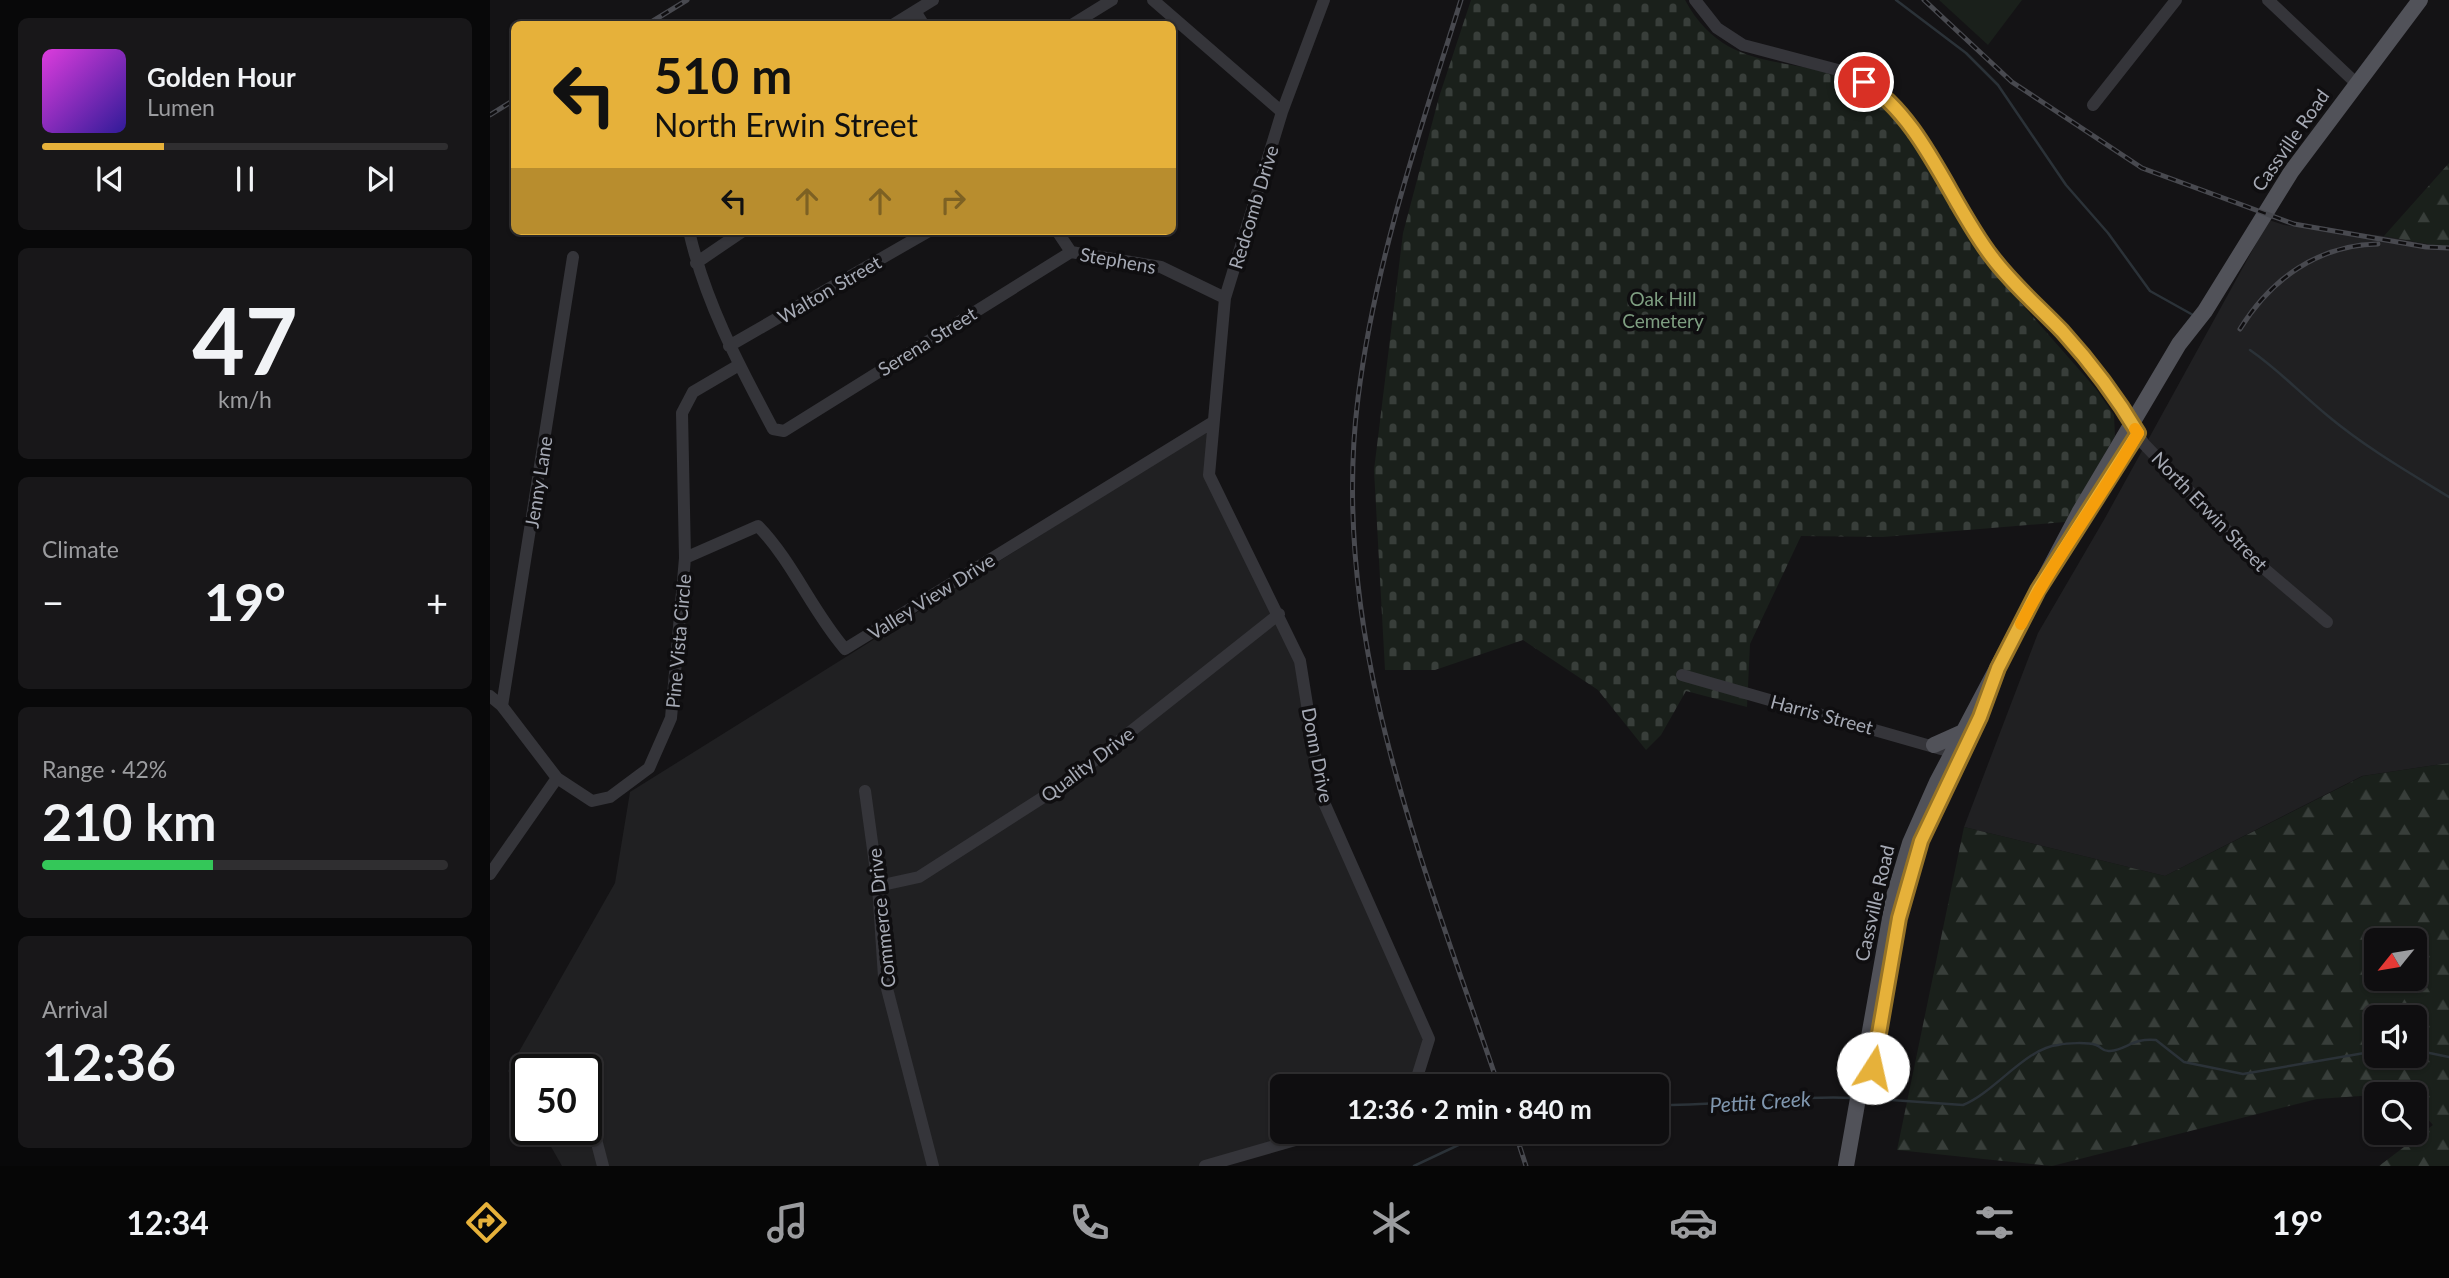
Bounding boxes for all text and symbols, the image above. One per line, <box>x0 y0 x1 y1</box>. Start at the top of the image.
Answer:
text: 510 m <box>654 46 792 104</box>
icon: left <box>539 49 630 140</box>
pin <box>1834 52 1894 112</box>
text: Golden Hour <box>147 61 296 93</box>
icon: arrive <box>1845 63 1883 101</box>
street label: Cassville Road <box>2247 85 2333 195</box>
text: Lumen <box>147 93 215 121</box>
text: North Erwin Street <box>654 105 918 144</box>
street label: Redcomb Drive <box>1223 142 1283 272</box>
icon: previous <box>91 160 129 198</box>
icon: pause <box>226 160 264 198</box>
icon: next <box>361 160 399 198</box>
icon: left <box>715 182 753 220</box>
icon: ahead <box>788 182 826 220</box>
icon: ahead <box>861 182 899 220</box>
icon: right <box>934 182 972 220</box>
street label: Stephens <box>1078 242 1158 278</box>
street label: Walton Street <box>773 250 885 328</box>
text: 47 <box>192 285 298 394</box>
park label: Oak Hill Cemetery <box>1622 287 1704 332</box>
street label: Serena Street <box>874 302 981 380</box>
text: km/h <box>218 385 272 413</box>
street label: Jenny Lane <box>519 434 557 530</box>
street label: North Erwin Street <box>2147 447 2273 576</box>
text: Climate <box>42 535 119 563</box>
street label: Valley View Drive <box>863 548 999 644</box>
text: 19° <box>204 570 286 632</box>
street label: Pine Vista Circle <box>661 573 695 709</box>
text: − <box>42 579 64 625</box>
text: + <box>426 579 448 625</box>
street label: Harris Street <box>1768 689 1876 739</box>
street label: Donn Drive <box>1298 705 1338 805</box>
street label: Quality Drive <box>1036 722 1138 806</box>
text: Range · 42% <box>42 755 167 783</box>
text: 210 km <box>42 790 216 852</box>
street label: Cassville Road <box>1849 843 1899 963</box>
street label: Commerce Drive <box>862 847 900 989</box>
north arrow <box>2364 928 2427 990</box>
map controls <box>2364 928 2427 1145</box>
text: Arrival <box>42 995 108 1023</box>
button: sound <box>2364 1005 2427 1068</box>
text: 12:36 <box>42 1030 176 1092</box>
position arrow <box>1836 1031 1910 1105</box>
speed limit sign: 50 <box>511 1054 602 1145</box>
button: search <box>2364 1082 2427 1145</box>
water label: Pettit Creek <box>1708 1085 1813 1117</box>
text: 12:36 · 2 min · 840 m <box>1347 1093 1592 1125</box>
icon: directions <box>462 1198 511 1247</box>
icon: music <box>763 1198 812 1247</box>
icon: phone <box>1065 1198 1114 1247</box>
icon: climate <box>1367 1198 1416 1247</box>
icon: car <box>1669 1198 1718 1247</box>
icon: filters <box>1970 1198 2019 1247</box>
text: 12:34 <box>126 1203 209 1242</box>
text: 19° <box>2272 1203 2323 1242</box>

